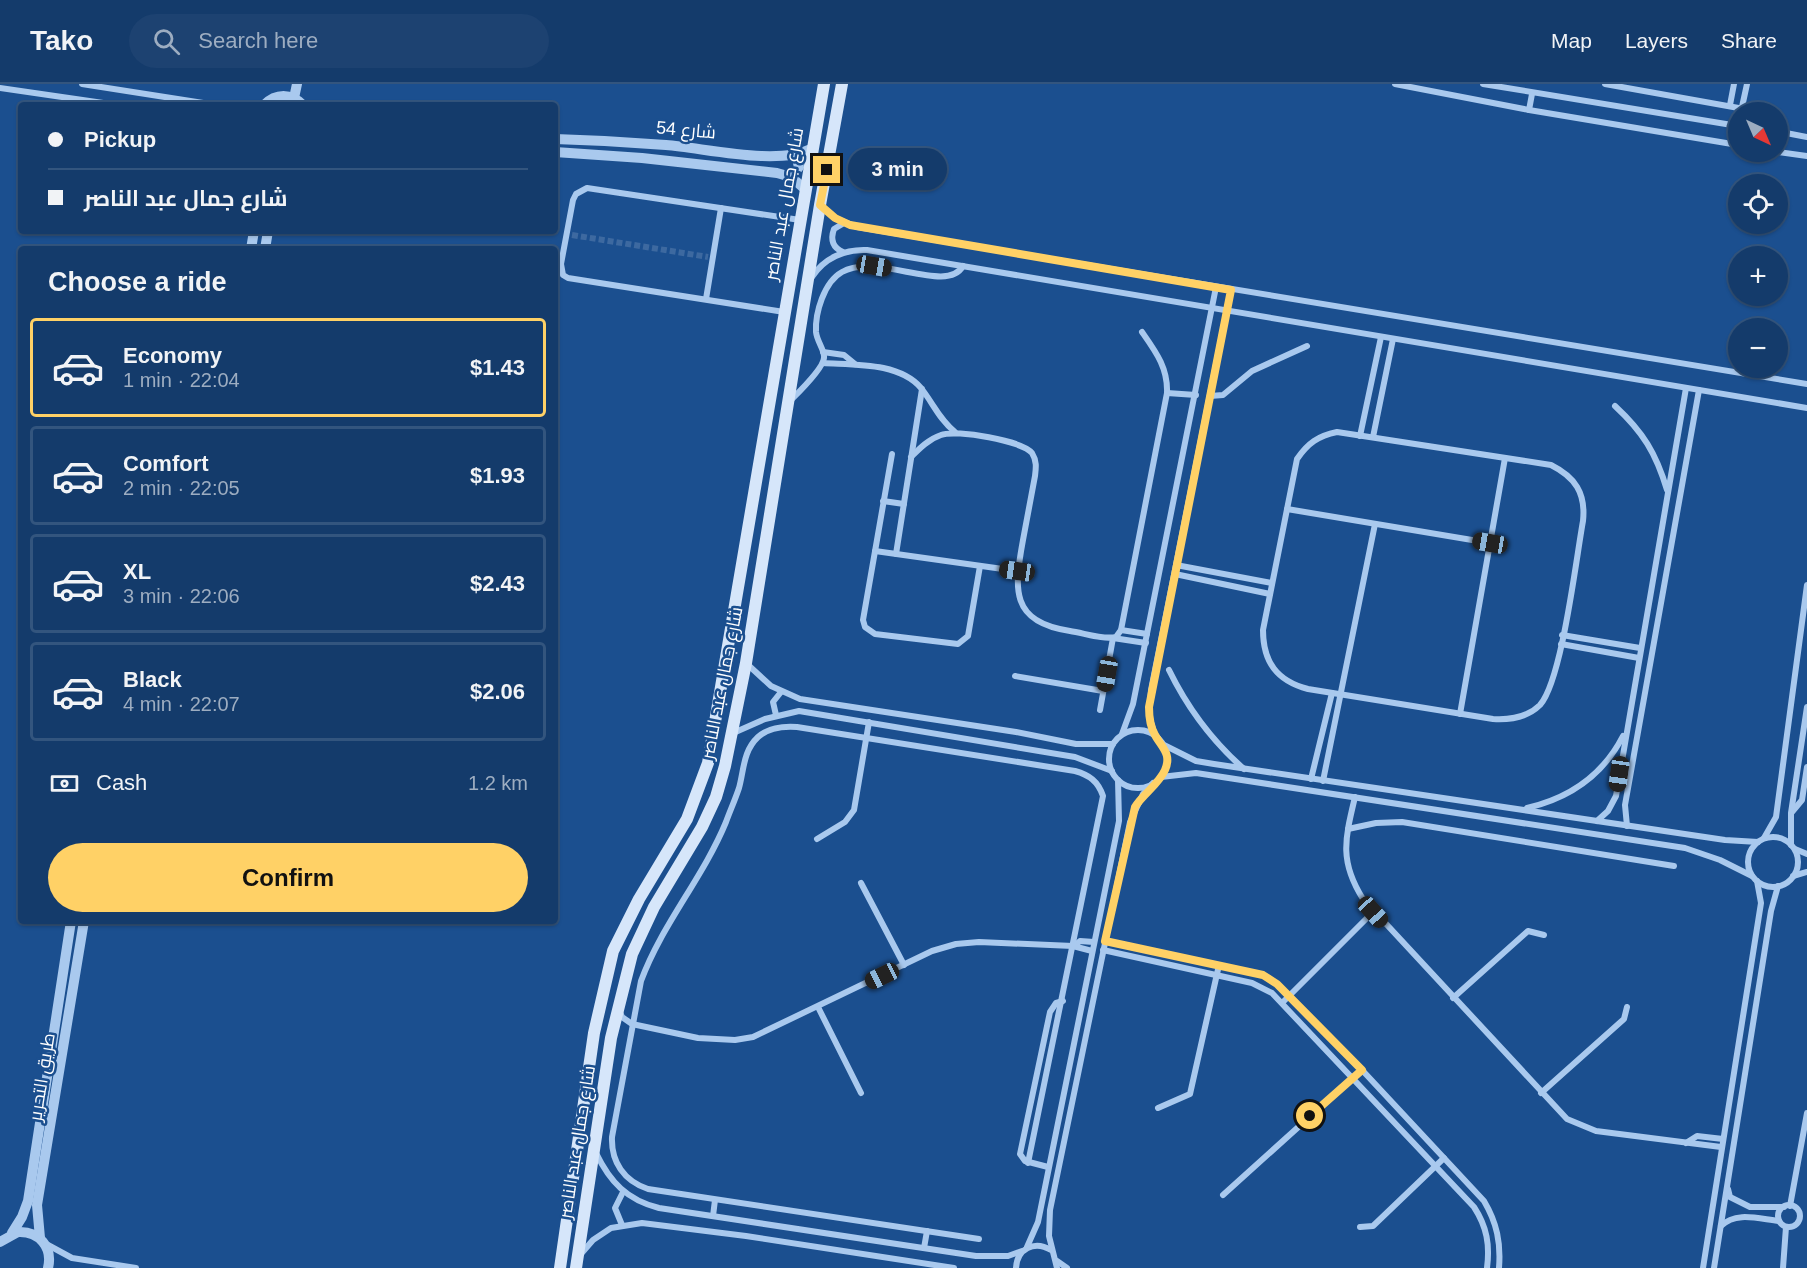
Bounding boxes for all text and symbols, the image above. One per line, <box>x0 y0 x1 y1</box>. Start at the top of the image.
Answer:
search box <box>129 14 549 68</box>
text: Tako <box>30 25 93 56</box>
icon: search <box>150 25 183 58</box>
text: Search here <box>198 28 318 53</box>
text: Map <box>1551 29 1592 52</box>
text: Layers <box>1625 29 1688 52</box>
text: Share <box>1721 29 1777 52</box>
north arrow <box>1728 102 1788 162</box>
map controls <box>1728 102 1788 378</box>
street label: شارع 54 <box>655 117 717 145</box>
street label: شارع جمال عبد الناصر <box>761 126 809 283</box>
text: Pickup <box>84 127 156 152</box>
callout: 3 min <box>848 149 947 191</box>
route end <box>813 156 840 183</box>
text: 3 min <box>871 158 924 180</box>
button: locate <box>1728 174 1788 234</box>
text: شارع جمال عبد الناصر <box>84 186 288 211</box>
button: + <box>1728 246 1788 306</box>
car <box>855 254 893 278</box>
text: Choose a ride <box>48 267 227 297</box>
button: − <box>1728 318 1788 378</box>
icon: car <box>51 341 105 395</box>
text: Economy <box>123 343 222 368</box>
text: $1.43 <box>470 355 525 380</box>
text: 1 min · 22:04 <box>123 369 240 391</box>
icon: car <box>51 449 105 503</box>
text: Comfort <box>123 451 209 476</box>
text: $1.93 <box>470 463 525 488</box>
text: 2 min · 22:05 <box>123 477 240 499</box>
car <box>1471 531 1509 555</box>
icon: car <box>51 557 105 611</box>
text: XL <box>123 559 151 584</box>
car <box>998 560 1036 582</box>
text: $2.43 <box>470 571 525 596</box>
text: 3 min · 22:06 <box>123 585 240 607</box>
street label: شارع جمال عبد الناصر <box>697 605 749 762</box>
car <box>1095 655 1119 693</box>
icon: car <box>51 665 105 719</box>
text: Black <box>123 667 182 692</box>
text: $2.06 <box>470 679 525 704</box>
text: 4 min · 22:07 <box>123 693 240 715</box>
car <box>1608 755 1630 793</box>
icon: cash <box>48 767 81 800</box>
text: Cash <box>96 770 147 795</box>
text: 1.2 km <box>468 772 528 794</box>
button: Confirm <box>48 843 528 912</box>
car <box>1354 893 1392 931</box>
car <box>862 960 902 992</box>
street label: طريق التحرير <box>25 1031 61 1124</box>
street label: شارع جمال عبد الناصر <box>555 1064 601 1221</box>
route start <box>1296 1102 1323 1129</box>

